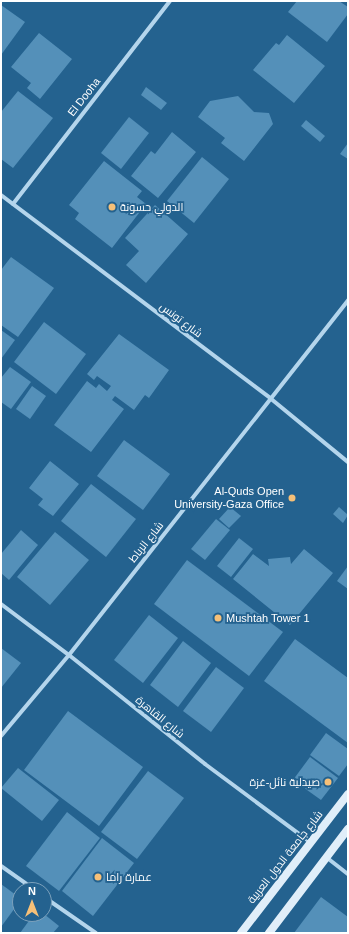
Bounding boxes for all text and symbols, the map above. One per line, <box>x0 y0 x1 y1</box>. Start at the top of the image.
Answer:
street label: El Dooha <box>65 75 103 119</box>
place label: الدولي حسونة <box>120 200 183 214</box>
marker: الدولي حسونة <box>107 202 117 212</box>
street label: شارع تونس <box>157 300 205 340</box>
place label: Al-Quds Open University-Gaza Office <box>174 485 284 511</box>
marker: Al-Quds Open University-Gaza Office <box>287 493 297 503</box>
street label: شارع الرباط <box>126 519 166 565</box>
place label: Mushtah Tower 1 <box>226 611 310 625</box>
marker: Mushtah Tower 1 <box>213 613 223 623</box>
street label: شارع القاهرة <box>133 693 187 741</box>
place label: صيدلية نائل-غزة <box>249 775 320 789</box>
marker: صيدلية نائل-غزة <box>323 777 333 787</box>
street label: شارع جامعة الدول العربية <box>245 808 325 906</box>
place label: عمارة راما <box>106 870 152 884</box>
marker: عمارة راما <box>93 872 103 882</box>
north arrow <box>12 882 52 922</box>
text: N <box>28 885 36 897</box>

